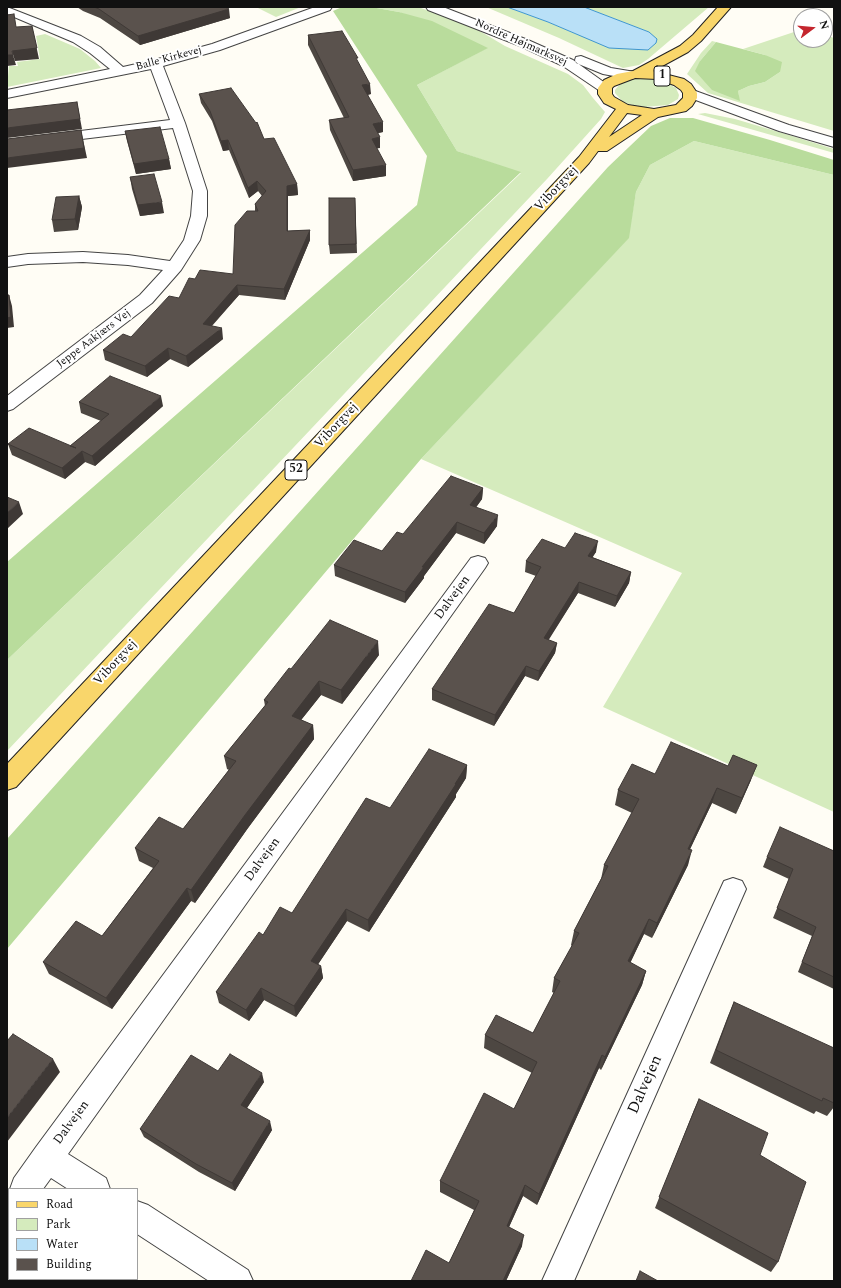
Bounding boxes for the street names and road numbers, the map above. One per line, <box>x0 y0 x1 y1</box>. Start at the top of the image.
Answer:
street label: Nordre Højmarksvej <box>473 17 569 69</box>
street label: Balle Kirkevej <box>134 44 204 74</box>
road number: 1 <box>654 66 670 86</box>
street label: Viborgvej <box>532 163 582 215</box>
street label: Jeppe Aakjærs Vej <box>54 307 134 371</box>
street label: Viborgvej <box>312 400 362 452</box>
road number: 52 <box>285 460 307 480</box>
street label: Dalvejen <box>432 573 474 623</box>
street label: Viborgvej <box>91 637 141 689</box>
street label: Dalvejen <box>242 835 284 885</box>
street label: Dalvejen <box>625 1053 667 1117</box>
street label: Dalvejen <box>51 1098 93 1148</box>

